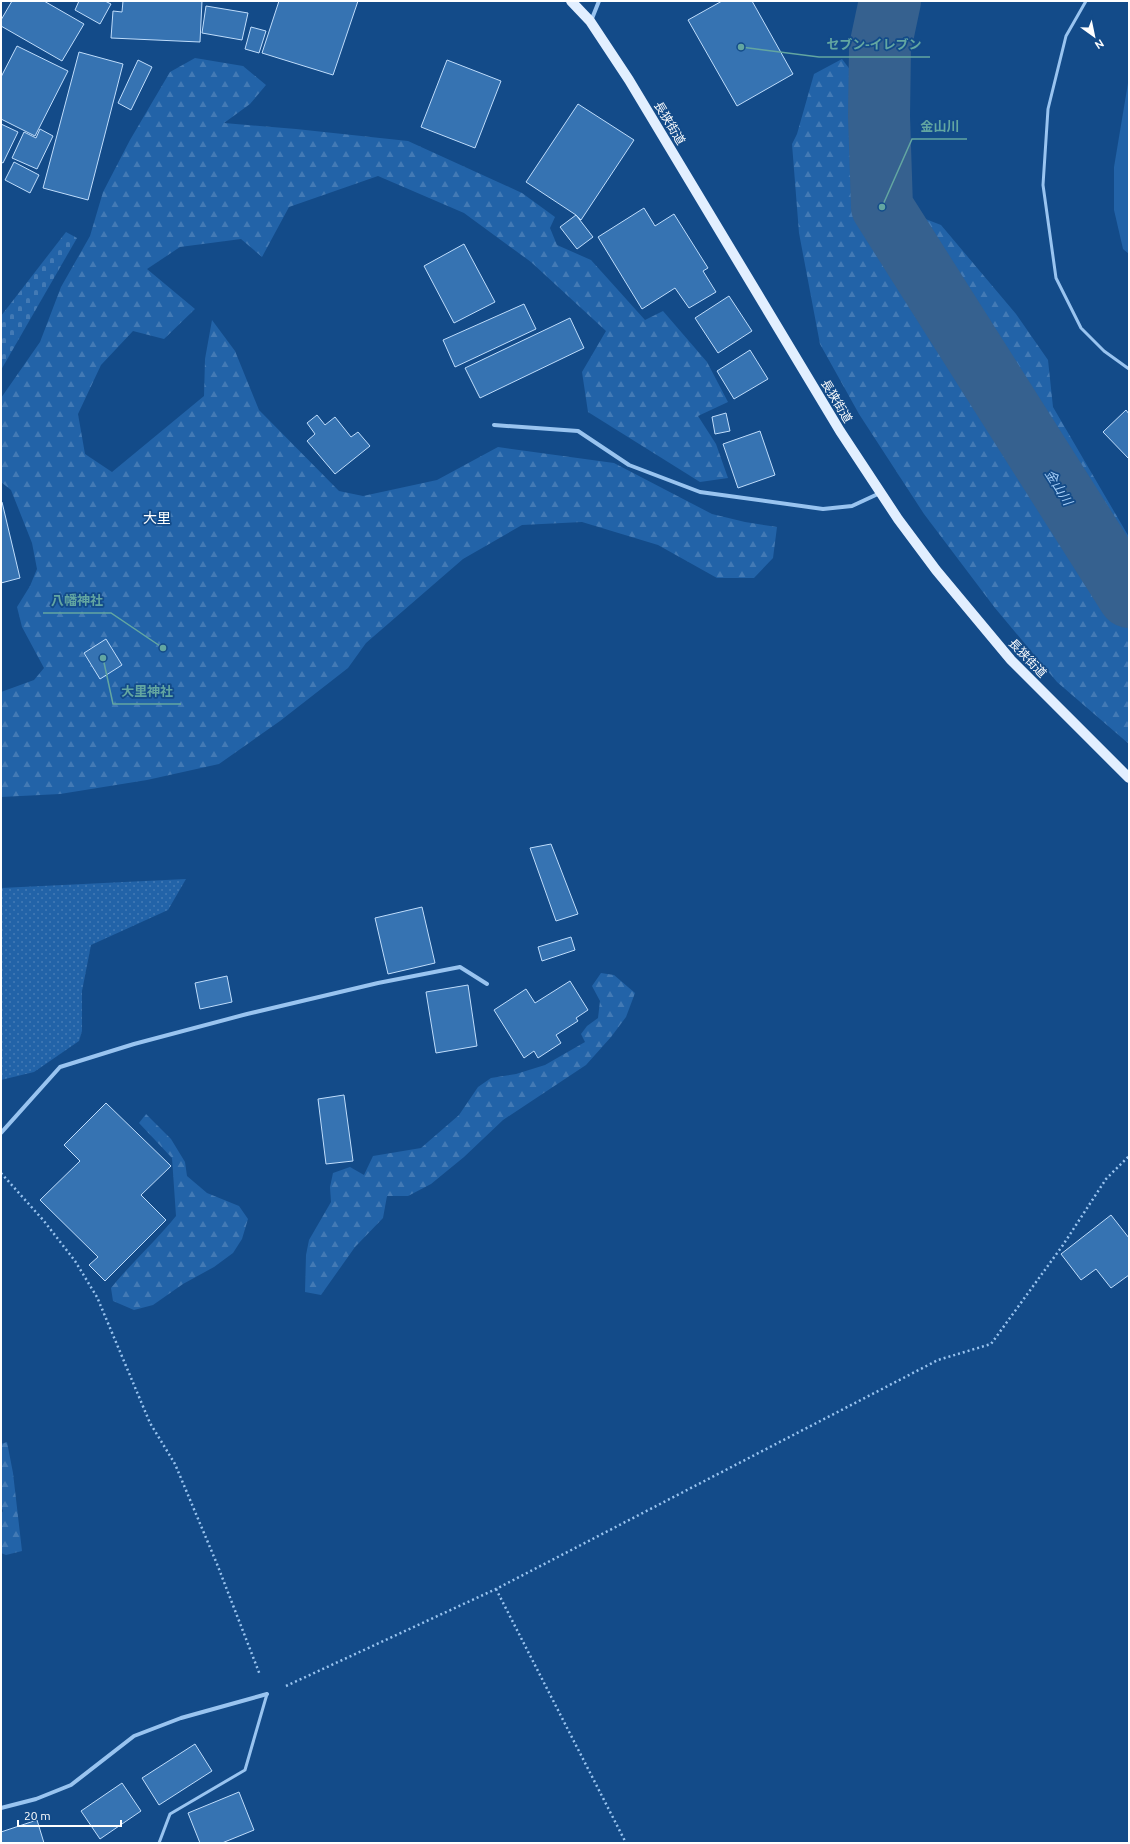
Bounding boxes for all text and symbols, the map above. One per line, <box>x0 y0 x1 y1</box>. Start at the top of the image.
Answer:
north arrow <box>1074 16 1114 56</box>
callout: セブン-イレブン <box>819 32 930 57</box>
text: セブン-イレブン <box>826 37 922 51</box>
text: N <box>1093 37 1106 52</box>
street label: 長狭街道 <box>652 99 688 147</box>
callout: 金山川 <box>912 114 967 139</box>
text: 金山川 <box>920 119 960 133</box>
street label: 長狭街道 <box>819 377 855 425</box>
water label: 金山川 <box>1043 467 1076 509</box>
district label: 大里 <box>143 510 171 526</box>
callout: 八幡神社 <box>43 588 111 613</box>
text: 八幡神社 <box>51 593 103 607</box>
street label: 長狭街道 <box>1007 636 1049 680</box>
callout: 大里神社 <box>113 679 181 704</box>
text: 大里神社 <box>121 684 173 698</box>
scale bar <box>18 1802 121 1828</box>
text: 20 m <box>24 1809 51 1822</box>

